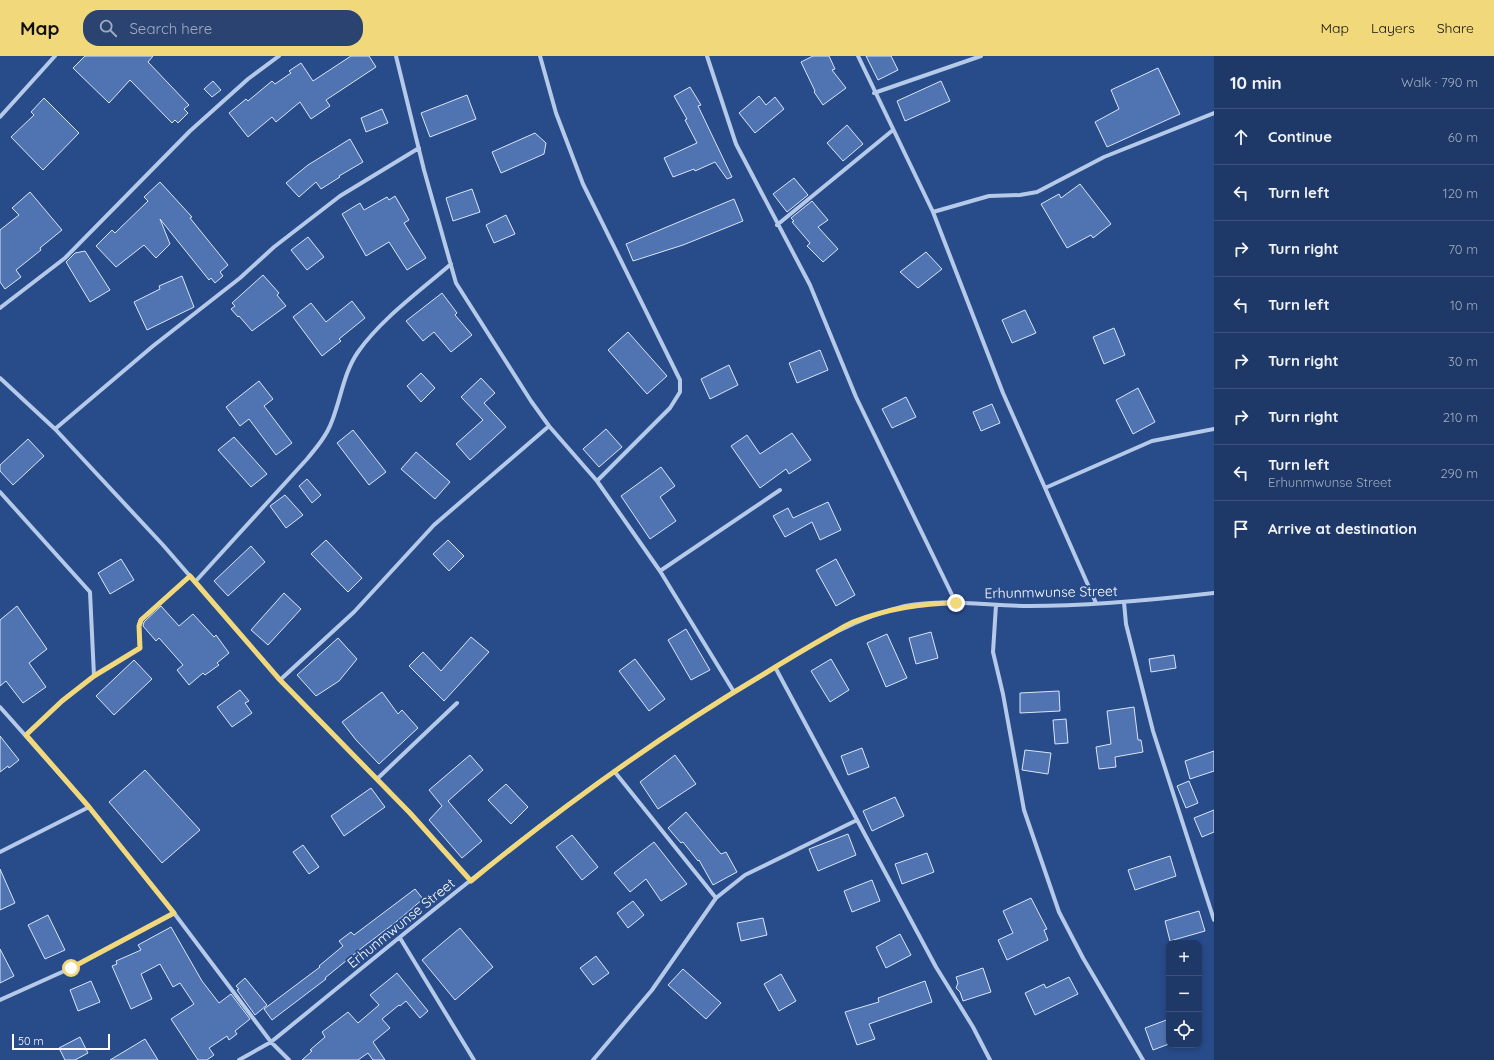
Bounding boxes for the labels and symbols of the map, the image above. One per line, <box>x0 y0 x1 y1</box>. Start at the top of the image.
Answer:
street label: Erhunmwunse Street <box>984 582 1118 602</box>
route end <box>947 594 965 612</box>
street label: Erhunmwunse Street <box>344 874 459 972</box>
route start <box>62 959 80 977</box>
scale bar <box>12 1032 110 1051</box>

